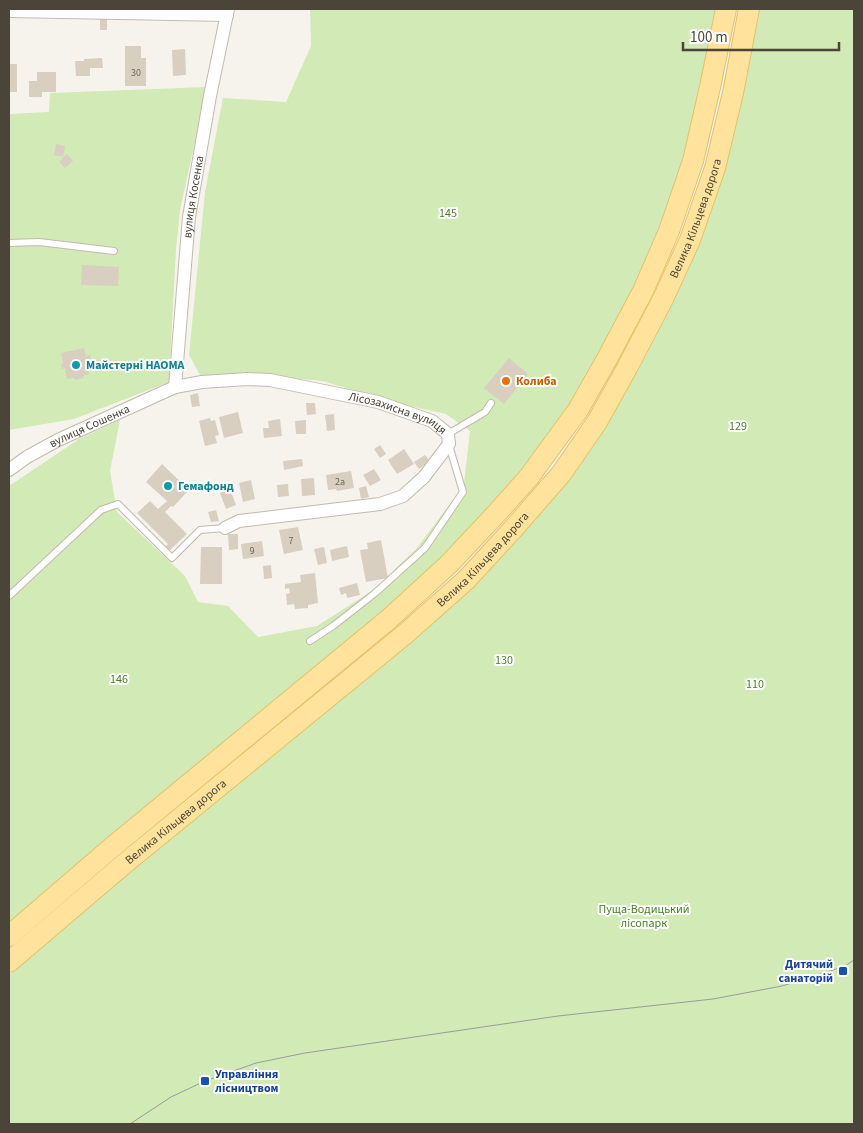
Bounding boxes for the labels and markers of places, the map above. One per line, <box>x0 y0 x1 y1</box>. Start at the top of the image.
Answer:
place label: Майстерні НАОМА <box>86 357 185 374</box>
marker: Майстерні НАОМА <box>70 359 82 371</box>
place label: Колиба <box>516 373 557 390</box>
marker: Колиба <box>500 375 512 387</box>
place label: Гемафонд <box>178 478 234 495</box>
marker: Гемафонд <box>162 480 174 492</box>
place label: Дитячий санаторій <box>779 956 833 987</box>
marker: Дитячий санаторій <box>837 965 849 977</box>
place label: Управління лісництвом <box>215 1066 279 1097</box>
marker: Управління лісництвом <box>199 1075 211 1087</box>

